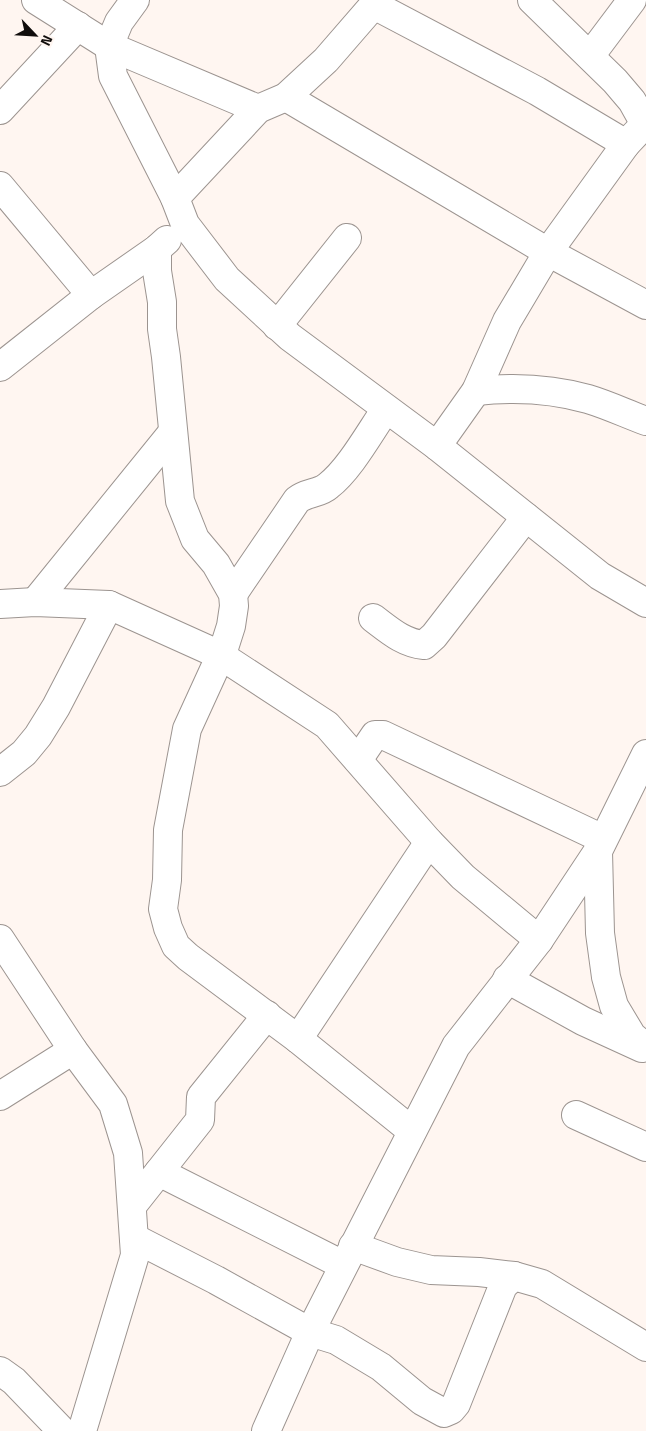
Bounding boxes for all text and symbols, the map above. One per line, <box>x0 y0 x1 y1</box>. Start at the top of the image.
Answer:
north arrow <box>10 10 60 60</box>
text: N <box>36 32 59 50</box>

